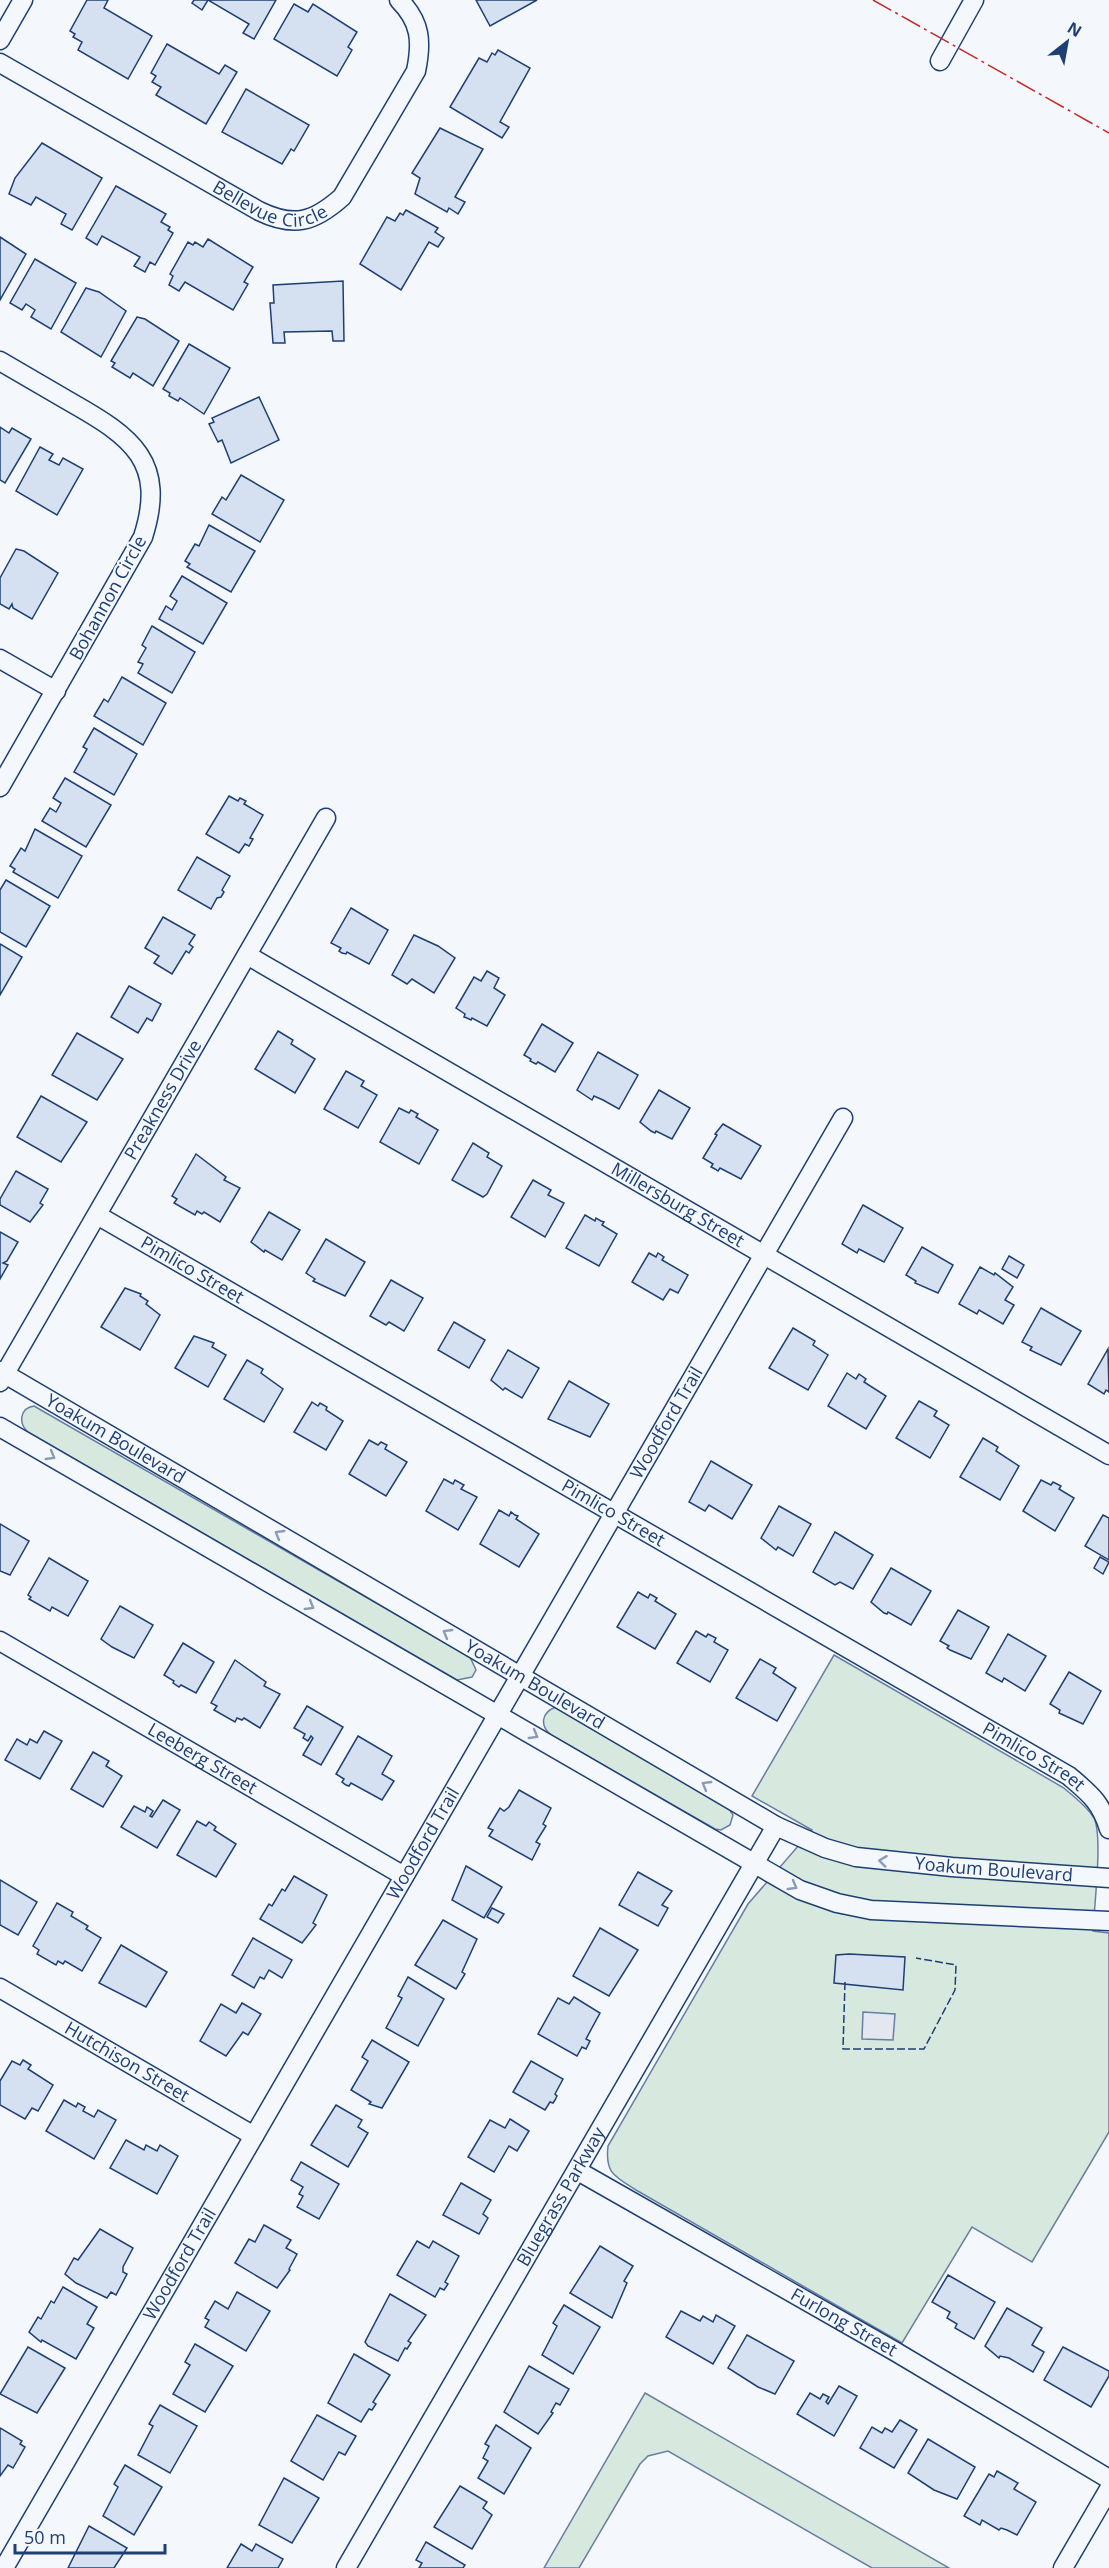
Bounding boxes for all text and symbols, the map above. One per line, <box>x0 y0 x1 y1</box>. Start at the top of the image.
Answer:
north arrow <box>1037 12 1097 72</box>
text: N <box>1063 16 1086 42</box>
street label: Bellevue Circle <box>209 174 332 232</box>
street label: Bohannon Circle <box>63 531 151 664</box>
street label: Preakness Drive <box>118 1035 206 1164</box>
street label: Millersburg Street <box>607 1156 749 1252</box>
street label: Pimlico Street <box>137 1230 249 1308</box>
street label: Woodford Trail <box>624 1362 708 1483</box>
street label: Yoakum Boulevard <box>42 1388 190 1488</box>
one-way arrow <box>45 1449 55 1460</box>
street label: Pimlico Street <box>558 1473 670 1551</box>
one-way arrow <box>274 1530 285 1542</box>
one-way arrow <box>304 1599 315 1610</box>
one-way arrow <box>443 1628 453 1640</box>
street label: Yoakum Boulevard <box>461 1633 610 1734</box>
street label: Pimlico Street <box>979 1716 1091 1796</box>
street label: Leeberg Street <box>144 1717 262 1799</box>
one-way arrow <box>528 1727 538 1739</box>
one-way arrow <box>702 1780 712 1792</box>
street label: Woodford Trail <box>380 1783 464 1903</box>
street label: Yoakum Boulevard <box>914 1850 1074 1886</box>
one-way arrow <box>879 1855 888 1867</box>
one-way arrow <box>787 1879 797 1890</box>
street label: Hutchison Street <box>61 2015 194 2107</box>
street label: Bluegrass Parkway <box>510 2122 610 2270</box>
street label: Woodford Trail <box>137 2203 221 2324</box>
street label: Furlong Street <box>787 2282 902 2361</box>
scale bar <box>15 2517 165 2555</box>
text: 50 m <box>24 2525 66 2549</box>

